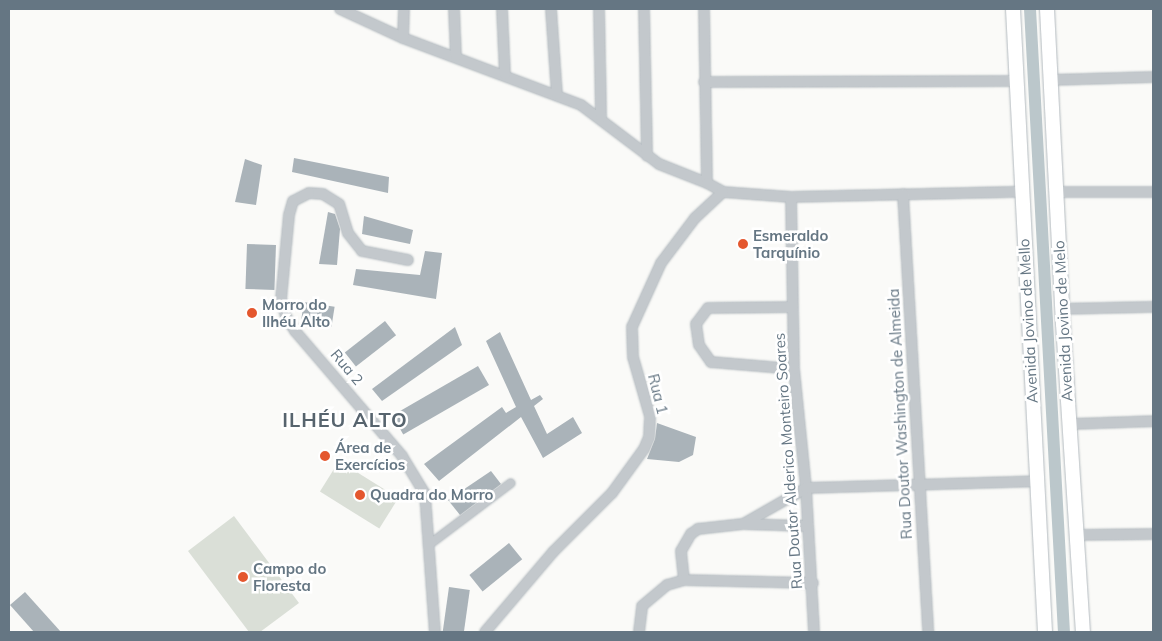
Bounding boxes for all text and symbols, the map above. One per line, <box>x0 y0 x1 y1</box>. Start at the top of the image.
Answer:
place label: Esmeraldo Tarquínio <box>753 226 828 261</box>
marker: Esmeraldo Tarquínio <box>737 238 749 250</box>
street label: Avenida Jovino de Mello <box>1015 238 1041 404</box>
street label: Avenida Jovino de Melo <box>1050 240 1076 402</box>
street label: Rua Doutor Washington de Almeida <box>884 288 916 540</box>
place label: Morro do Ilhéu Alto <box>262 295 330 330</box>
marker: Morro do Ilhéu Alto <box>246 307 258 319</box>
street label: Rua Doutor Alderico Monteiro Soares <box>770 332 806 590</box>
street label: Rua 2 <box>327 346 367 388</box>
street label: Rua 1 <box>644 372 672 416</box>
district label: ILHÉU ALTO <box>281 407 409 431</box>
place label: Área de Exercícios <box>335 438 405 473</box>
marker: Área de Exercícios <box>319 450 331 462</box>
place label: Quadra do Morro <box>370 486 493 504</box>
marker: Quadra do Morro <box>354 489 366 501</box>
place label: Campo do Floresta <box>253 559 326 594</box>
marker: Campo do Floresta <box>237 571 249 583</box>

